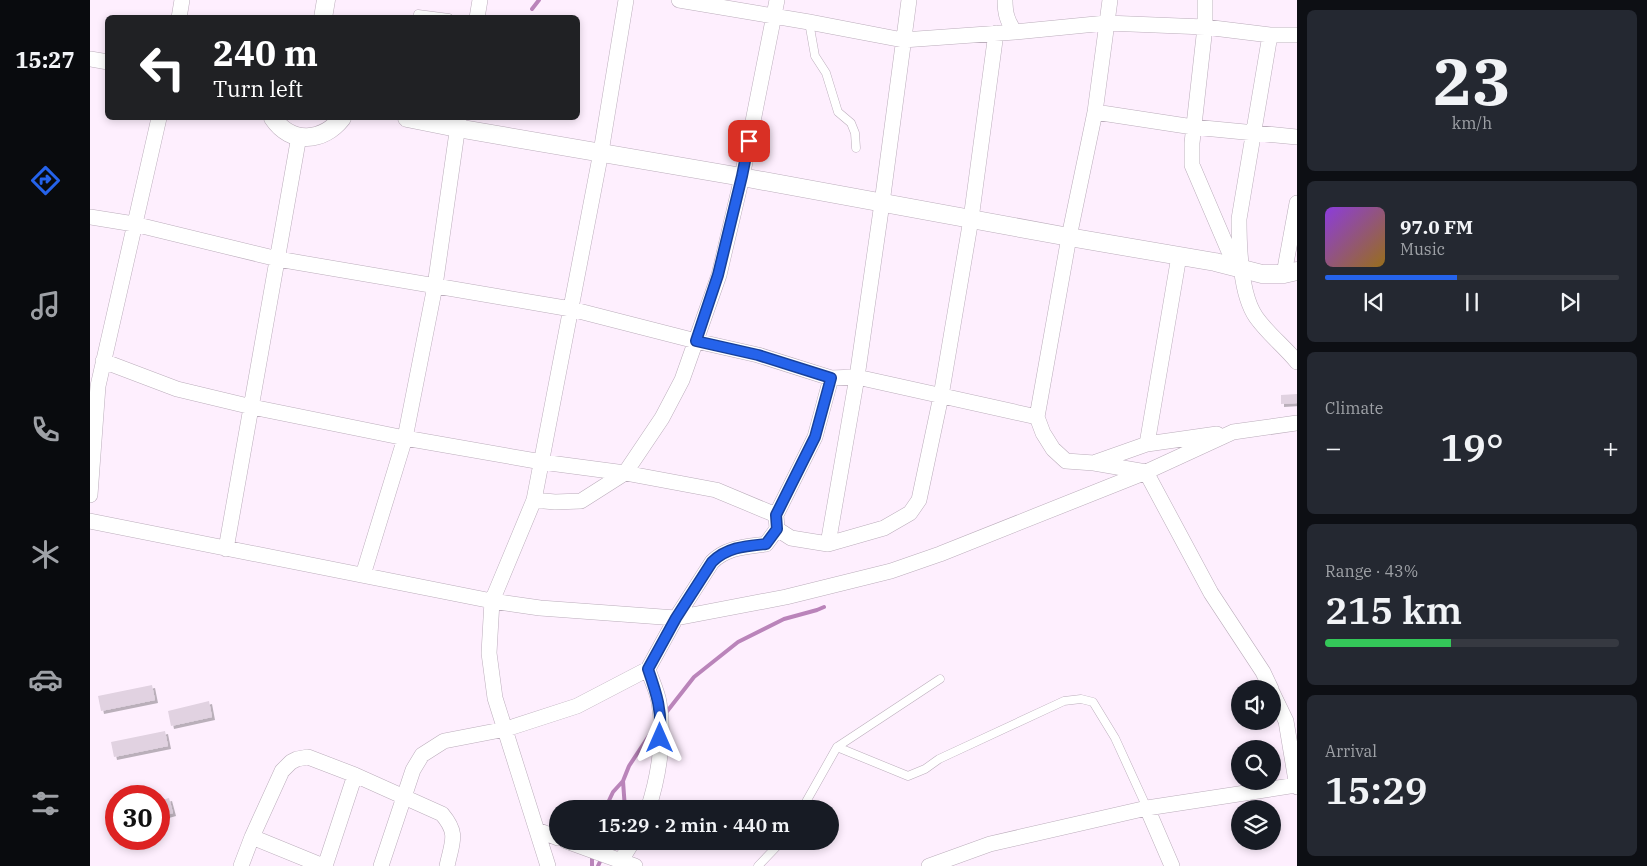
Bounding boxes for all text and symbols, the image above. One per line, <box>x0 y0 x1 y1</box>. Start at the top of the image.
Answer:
text: 240 m <box>213 30 318 76</box>
icon: left <box>130 35 195 100</box>
text: 23 <box>1433 38 1511 123</box>
text: 15:27 <box>15 45 75 74</box>
text: Turn left <box>213 74 303 103</box>
text: km/h <box>1452 113 1492 133</box>
pin <box>728 120 770 162</box>
icon: arrive <box>735 127 763 155</box>
icon: directions <box>28 163 63 198</box>
text: 97.0 FM <box>1400 215 1473 239</box>
text: Music <box>1400 239 1445 259</box>
icon: music <box>28 288 63 323</box>
icon: previous <box>1360 288 1388 316</box>
icon: pause <box>1458 288 1486 316</box>
icon: next <box>1556 288 1584 316</box>
text: Climate <box>1325 398 1383 418</box>
icon: phone <box>28 412 63 447</box>
text: 19° <box>1440 422 1504 471</box>
text: − <box>1325 429 1342 466</box>
text: + <box>1602 429 1619 466</box>
icon: climate <box>28 537 63 572</box>
text: Range · 43% <box>1325 561 1418 581</box>
text: 215 km <box>1325 585 1462 634</box>
icon: car <box>28 662 63 697</box>
map controls <box>1231 680 1281 850</box>
button: sound <box>1231 680 1281 730</box>
position arrow <box>633 711 685 763</box>
button: search <box>1231 740 1281 790</box>
text: Arrival <box>1325 741 1377 761</box>
text: 15:29 <box>1325 765 1428 814</box>
speed limit sign: 30 <box>105 785 170 850</box>
icon: filters <box>28 786 63 821</box>
button: layers <box>1231 800 1281 850</box>
text: 15:29 · 2 min · 440 m <box>598 813 790 837</box>

